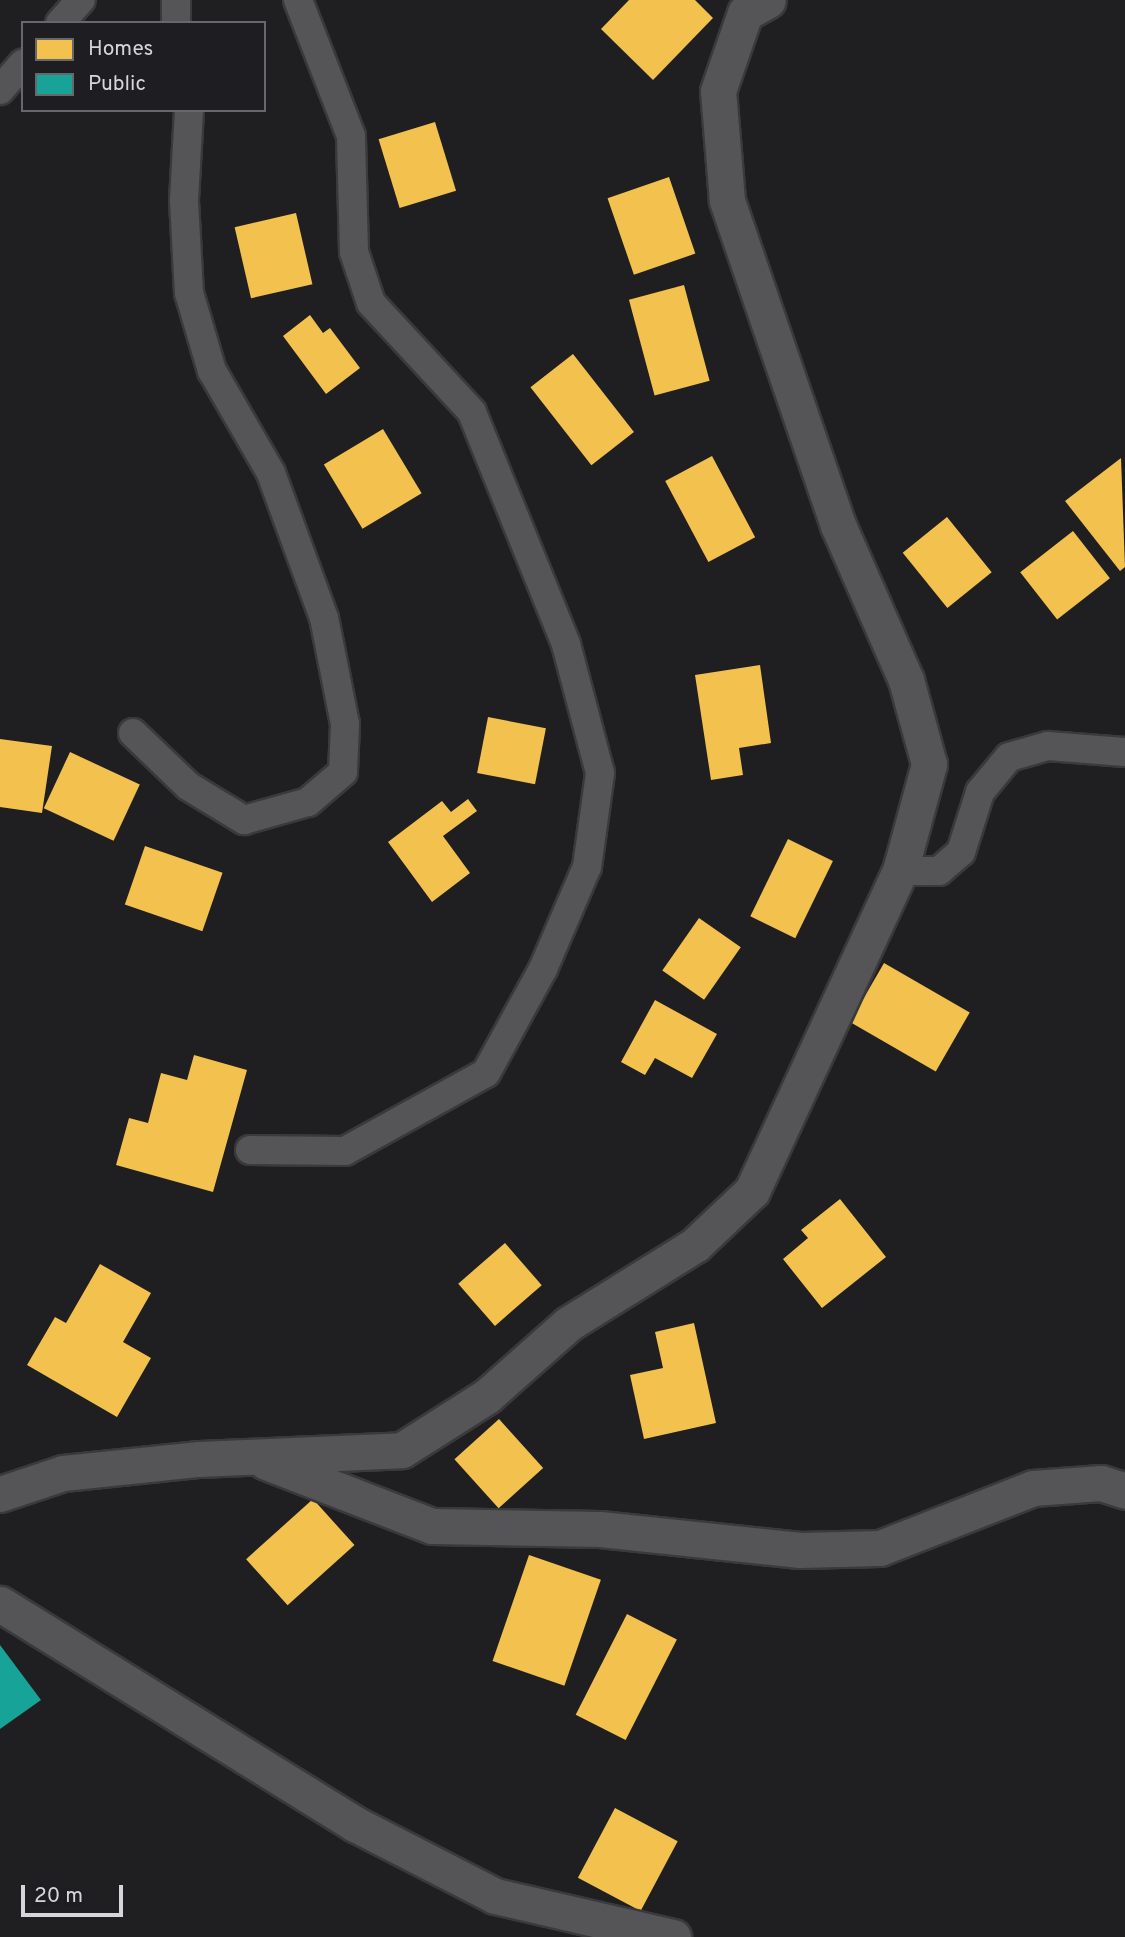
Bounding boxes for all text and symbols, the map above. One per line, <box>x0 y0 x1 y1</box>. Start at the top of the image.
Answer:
legend <box>21 21 266 112</box>
text: Homes <box>88 36 153 63</box>
text: Public <box>88 71 146 98</box>
scale bar <box>24 1870 126 1914</box>
text: 20 m <box>34 1883 83 1910</box>

